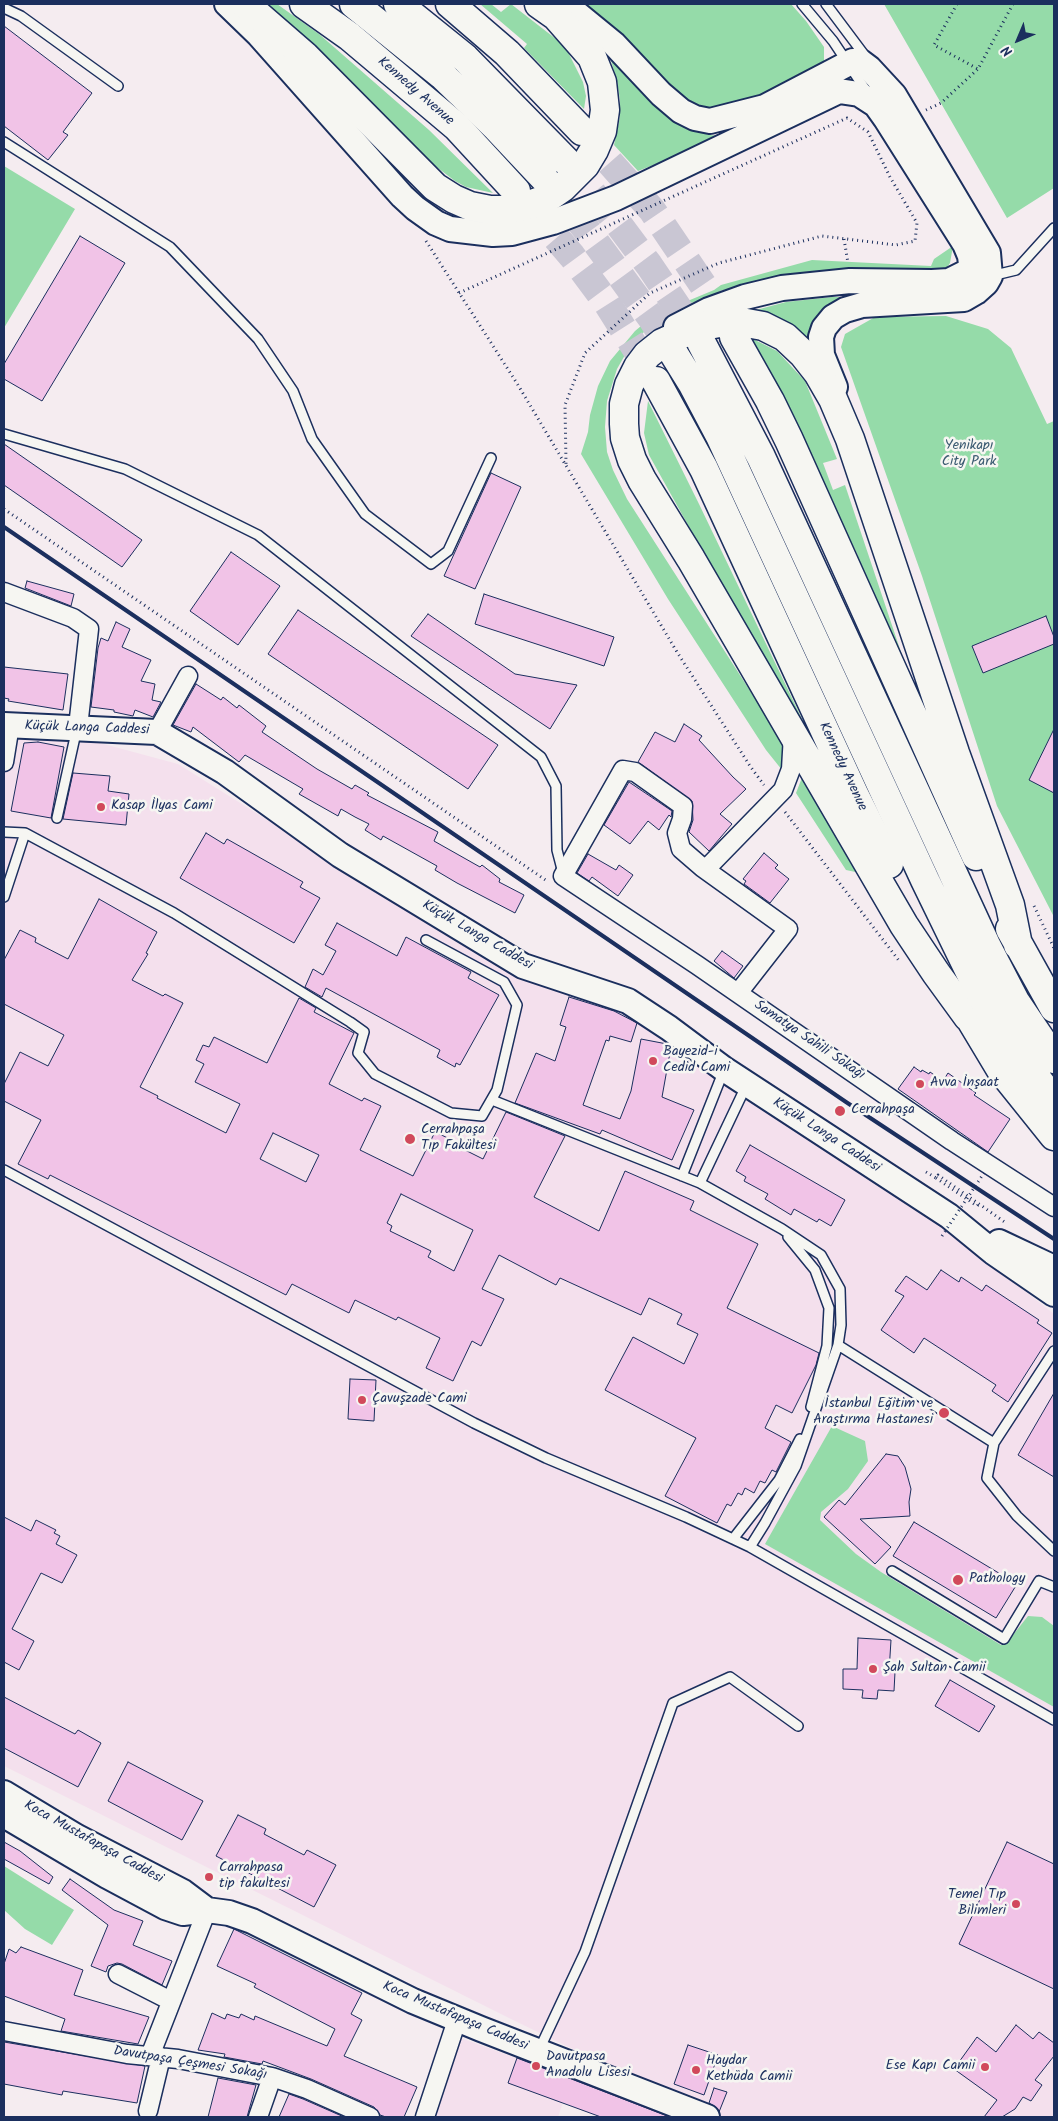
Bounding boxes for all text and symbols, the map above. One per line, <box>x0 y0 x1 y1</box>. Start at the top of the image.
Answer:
north arrow <box>993 15 1043 65</box>
text: N <box>996 40 1018 62</box>
street label: Kennedy Avenue <box>373 54 457 130</box>
park label: Yenikapı City Park <box>942 439 996 472</box>
street label: Küçük Langa Caddesi <box>24 718 150 740</box>
street label: Kennedy Avenue <box>814 720 870 814</box>
place label: Kasap İlyas Cami <box>111 799 213 815</box>
marker: Kasap İlyas Cami <box>95 801 107 813</box>
street label: Küçük Langa Caddesi <box>419 897 535 975</box>
street label: Samatya Sahili Sokağı <box>750 998 868 1084</box>
place label: Bayezid-i Cedid Cami <box>663 1045 730 1078</box>
marker: Bayezid-i Cedid Cami <box>647 1055 659 1067</box>
place label: Avva İnşaat <box>930 1076 999 1092</box>
marker: Avva İnşaat <box>914 1078 926 1090</box>
street label: Küçük Langa Caddesi <box>769 1095 883 1177</box>
place label: Cerrahpaşa <box>851 1103 915 1119</box>
marker: Cerrahpaşa <box>833 1104 847 1118</box>
place label: Cerrahpaşa Tıp Fakültesi <box>421 1123 496 1156</box>
marker: Cerrahpaşa Tıp Fakültesi <box>403 1132 417 1146</box>
place label: Çavuşzade Cami <box>372 1392 467 1408</box>
marker: Çavuşzade Cami <box>356 1394 368 1406</box>
place label: İstanbul Eğitim ve Araştırma Hastanesi <box>813 1397 933 1430</box>
marker: İstanbul Eğitim ve Araştırma Hastanesi <box>937 1406 951 1420</box>
place label: Pathology <box>969 1572 1025 1588</box>
marker: Pathology <box>951 1573 965 1587</box>
place label: Şah Sultan Camii <box>883 1661 986 1677</box>
marker: Şah Sultan Camii <box>867 1663 879 1675</box>
street label: Koca Mustafapaşa Caddesi <box>20 1798 166 1888</box>
place label: Carrahpasa tip fakultesi <box>219 1861 290 1894</box>
marker: Carrahpasa tip fakultesi <box>203 1871 215 1883</box>
place label: Temel Tıp Bilimleri <box>948 1888 1006 1920</box>
marker: Temel Tıp Bilimleri <box>1010 1898 1022 1910</box>
street label: Koca Mustafapaşa Caddesi <box>380 1979 530 2055</box>
street label: Davutpaşa Çeşmesi Sokağı <box>112 2044 268 2084</box>
place label: Davutpasa Anadolu Lisesi <box>546 2050 630 2082</box>
place label: Haydar Kethüda Camii <box>706 2054 792 2086</box>
place label: Ese Kapı Camii <box>885 2059 975 2075</box>
marker: Davutpasa Anadolu Lisesi <box>530 2060 542 2072</box>
marker: Ese Kapı Camii <box>979 2061 991 2073</box>
marker: Haydar Kethüda Camii <box>690 2064 702 2076</box>

